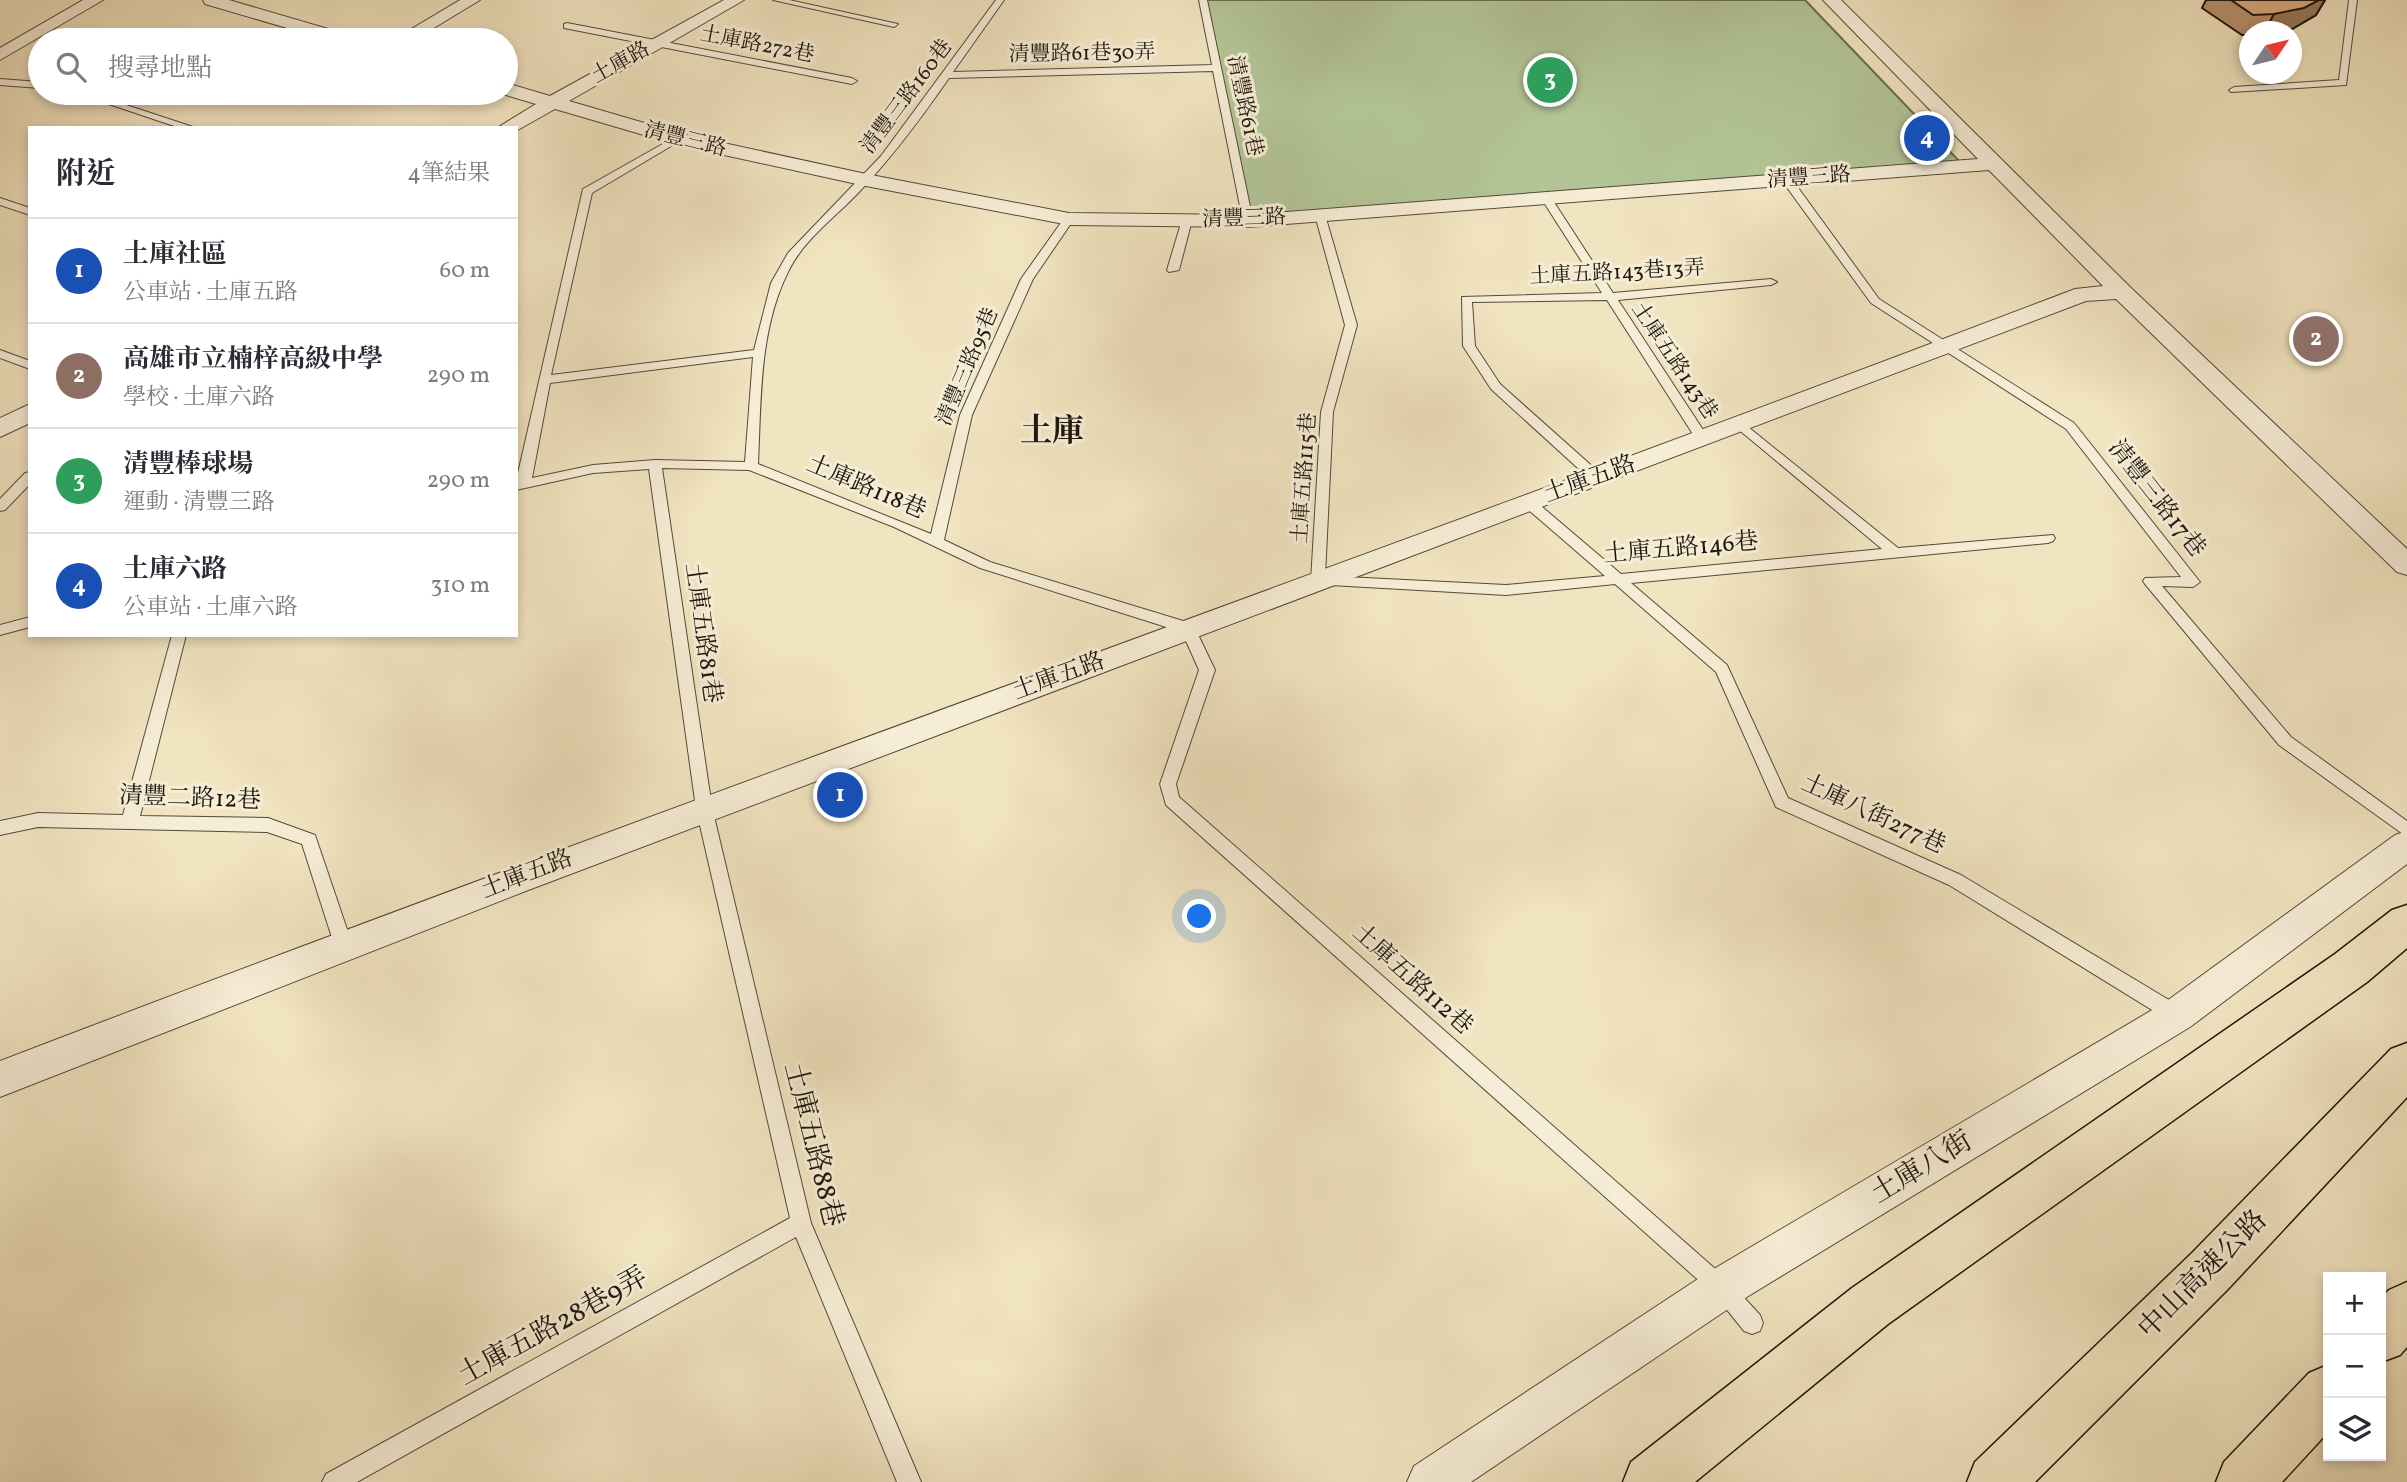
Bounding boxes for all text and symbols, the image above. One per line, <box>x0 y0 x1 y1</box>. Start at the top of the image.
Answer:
street label: 土庫路272巷 <box>697 20 817 70</box>
north arrow <box>2239 21 2302 84</box>
search box <box>28 28 518 105</box>
street label: 清豐三路160巷 <box>854 34 960 160</box>
street label: 土庫路 <box>586 35 656 91</box>
street label: 清豐路61巷30弄 <box>1008 38 1156 70</box>
icon: search <box>52 48 90 86</box>
text: 搜尋地點 <box>108 51 212 87</box>
street label: 清豐路61巷 <box>1219 53 1269 159</box>
pin: 3 <box>1527 54 1573 106</box>
pin: 4 <box>1904 112 1950 164</box>
street label: 清豐三路 <box>641 116 729 164</box>
text: 附近 <box>56 154 116 196</box>
text: 4筆結果 <box>407 158 490 190</box>
street label: 清豐三路 <box>1766 161 1852 195</box>
street label: 清豐三路 <box>1202 203 1286 235</box>
text: 土庫社區 <box>123 237 227 273</box>
street label: 土庫五路143巷13弄 <box>1529 254 1705 292</box>
text: 1 <box>74 255 84 287</box>
text: 60 m <box>440 255 490 287</box>
text: 公車站 · 土庫五路 <box>123 277 298 309</box>
street label: 土庫五路143巷 <box>1624 297 1724 425</box>
street label: 清豐三路95巷 <box>930 303 1006 431</box>
pin: 2 <box>2293 313 2339 365</box>
text: 高雄市立楠梓高級中學 <box>123 342 383 378</box>
text: 2 <box>73 360 85 392</box>
text: 290 m <box>427 360 490 392</box>
text: 學校 · 土庫六路 <box>123 382 275 414</box>
district label: 土庫 <box>1020 411 1084 455</box>
street label: 土庫五路115巷 <box>1286 411 1324 545</box>
street label: 清豐三路17巷 <box>2099 433 2213 565</box>
text: 清豐棒球場 <box>123 447 253 483</box>
street label: 土庫路118巷 <box>801 448 931 528</box>
street label: 土庫五路 <box>1539 448 1641 512</box>
text: 3 <box>73 465 85 497</box>
text: 290 m <box>427 465 490 497</box>
text: 運動 · 清豐三路 <box>123 487 275 519</box>
street label: 土庫五路146巷 <box>1602 525 1760 573</box>
text: 土庫六路 <box>123 552 227 588</box>
street label: 土庫五路81巷 <box>675 561 729 705</box>
text: 4 <box>72 570 86 602</box>
text: 310 m <box>430 570 490 602</box>
text: 公車站 · 土庫六路 <box>123 592 298 624</box>
street label: 土庫五路 <box>1008 645 1110 709</box>
street label: 土庫八街277巷 <box>1795 767 1951 863</box>
pin: 1 <box>817 769 863 821</box>
street label: 清豐二路12巷 <box>118 780 262 818</box>
street label: 土庫五路 <box>476 842 578 908</box>
your location <box>1182 899 1216 933</box>
street label: 土庫五路112巷 <box>1344 917 1480 1043</box>
street label: 土庫五路88巷 <box>774 1059 852 1231</box>
street label: 土庫八街 <box>1864 1122 1980 1214</box>
street label: 中山高速公路 <box>2130 1202 2276 1348</box>
street label: 土庫五路28巷9弄 <box>451 1259 655 1395</box>
map controls <box>2323 1272 2386 1461</box>
button: + <box>2323 1272 2386 1335</box>
button: − <box>2323 1335 2386 1398</box>
button: layers <box>2323 1398 2386 1461</box>

